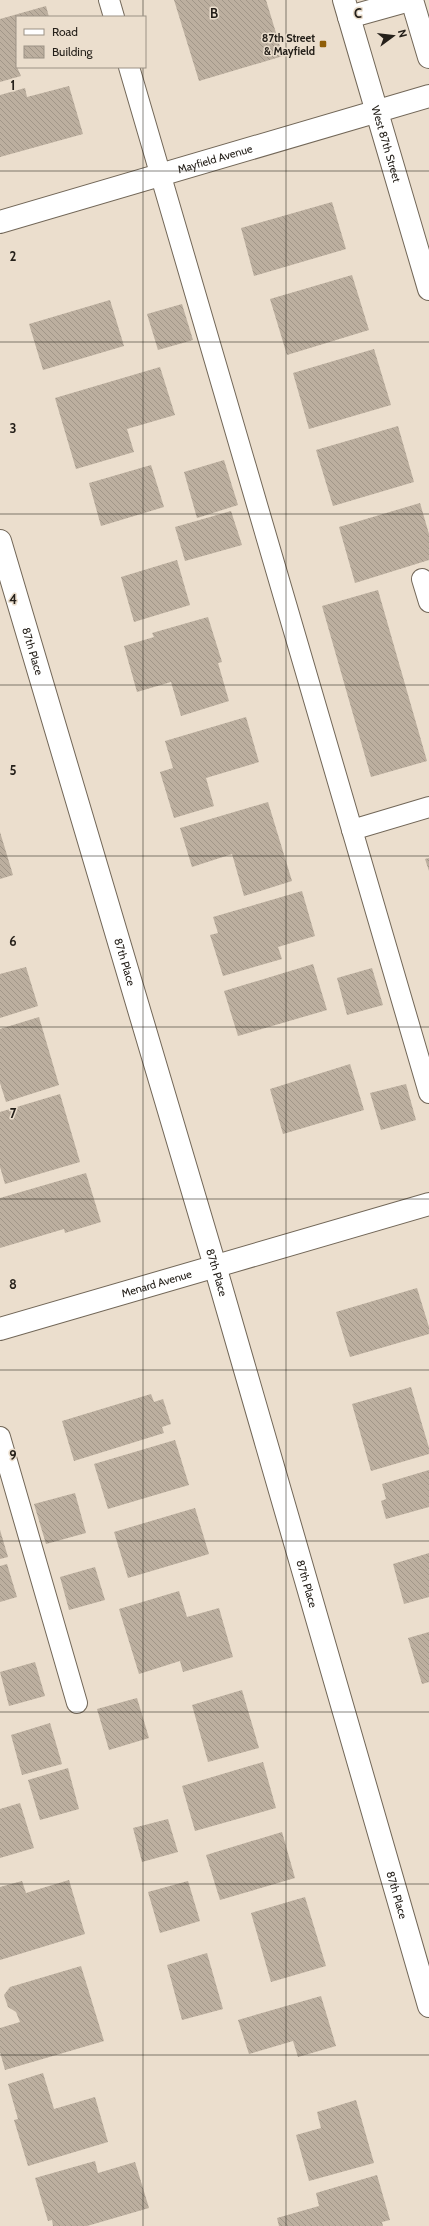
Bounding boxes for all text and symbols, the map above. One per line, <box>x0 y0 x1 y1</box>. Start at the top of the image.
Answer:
text: B <box>210 5 218 21</box>
text: C <box>354 5 362 21</box>
legend <box>16 16 146 68</box>
north arrow <box>373 16 413 56</box>
text: Road <box>52 24 78 39</box>
text: N <box>395 28 410 39</box>
place label: 87th Street & Mayfield <box>262 31 315 58</box>
marker: 87th Street & Mayfield <box>318 39 328 49</box>
text: Building <box>52 44 94 59</box>
text: 1 <box>11 77 15 93</box>
street label: West 87th Street <box>368 104 404 184</box>
street label: Mayfield Avenue <box>176 141 254 176</box>
text: 2 <box>10 248 17 264</box>
text: 3 <box>9 420 17 436</box>
text: 4 <box>9 591 17 607</box>
street label: 87th Place <box>19 626 46 677</box>
text: 5 <box>10 762 17 778</box>
text: 6 <box>9 933 17 949</box>
street label: 87th Place <box>111 936 139 988</box>
text: 7 <box>10 1105 17 1121</box>
street label: 87th Place <box>203 1247 231 1298</box>
street label: Menard Avenue <box>120 1266 194 1300</box>
text: 8 <box>9 1276 17 1292</box>
text: 9 <box>9 1447 17 1463</box>
street label: 87th Place <box>293 1558 321 1610</box>
street label: 87th Place <box>383 1869 411 1921</box>

